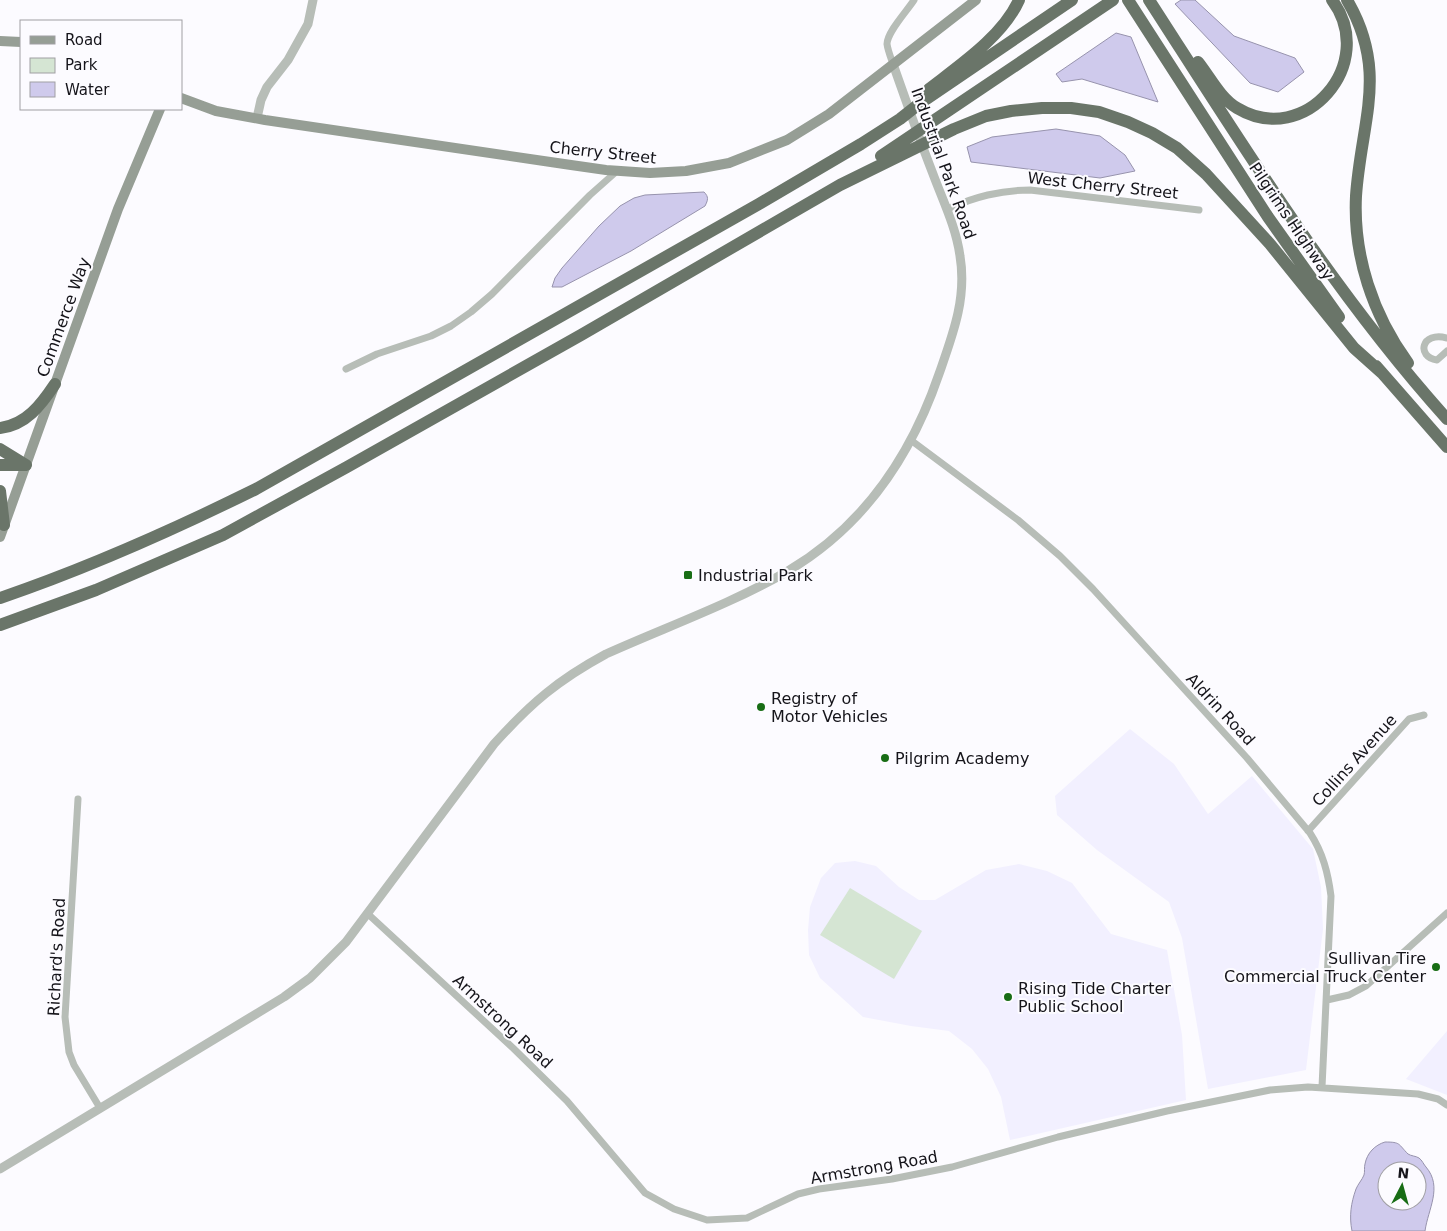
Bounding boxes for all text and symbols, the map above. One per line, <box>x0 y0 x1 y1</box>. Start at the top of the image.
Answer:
legend <box>20 20 182 110</box>
text: Road <box>65 31 103 49</box>
text: Park <box>65 56 98 74</box>
text: Water <box>65 81 110 99</box>
street label: Industrial Park Road <box>907 85 980 242</box>
street label: Cherry Street <box>549 137 657 168</box>
street label: Pilgrims Highway <box>1245 159 1338 284</box>
street label: West Cherry Street <box>1027 168 1179 203</box>
street label: Commerce Way <box>33 255 94 380</box>
place label: Industrial Park <box>698 566 813 585</box>
marker: Industrial Park <box>682 569 694 581</box>
street label: Aldrin Road <box>1182 669 1259 749</box>
place label: Registry of Motor Vehicles <box>771 689 888 726</box>
marker: Registry of Motor Vehicles <box>755 701 767 713</box>
street label: Collins Avenue <box>1308 710 1401 810</box>
place label: Pilgrim Academy <box>895 749 1029 768</box>
marker: Pilgrim Academy <box>879 752 891 764</box>
street label: Richard's Road <box>44 897 69 1017</box>
place label: Sullivan Tire Commercial Truck Center <box>1224 949 1426 986</box>
marker: Sullivan Tire Commercial Truck Center <box>1430 961 1442 973</box>
street label: Armstrong Road <box>449 970 556 1072</box>
place label: Rising Tide Charter Public School <box>1018 979 1171 1016</box>
marker: Rising Tide Charter Public School <box>1002 991 1014 1003</box>
street label: Armstrong Road <box>809 1147 939 1188</box>
north arrow <box>1377 1161 1427 1211</box>
text: N <box>1397 1165 1410 1182</box>

